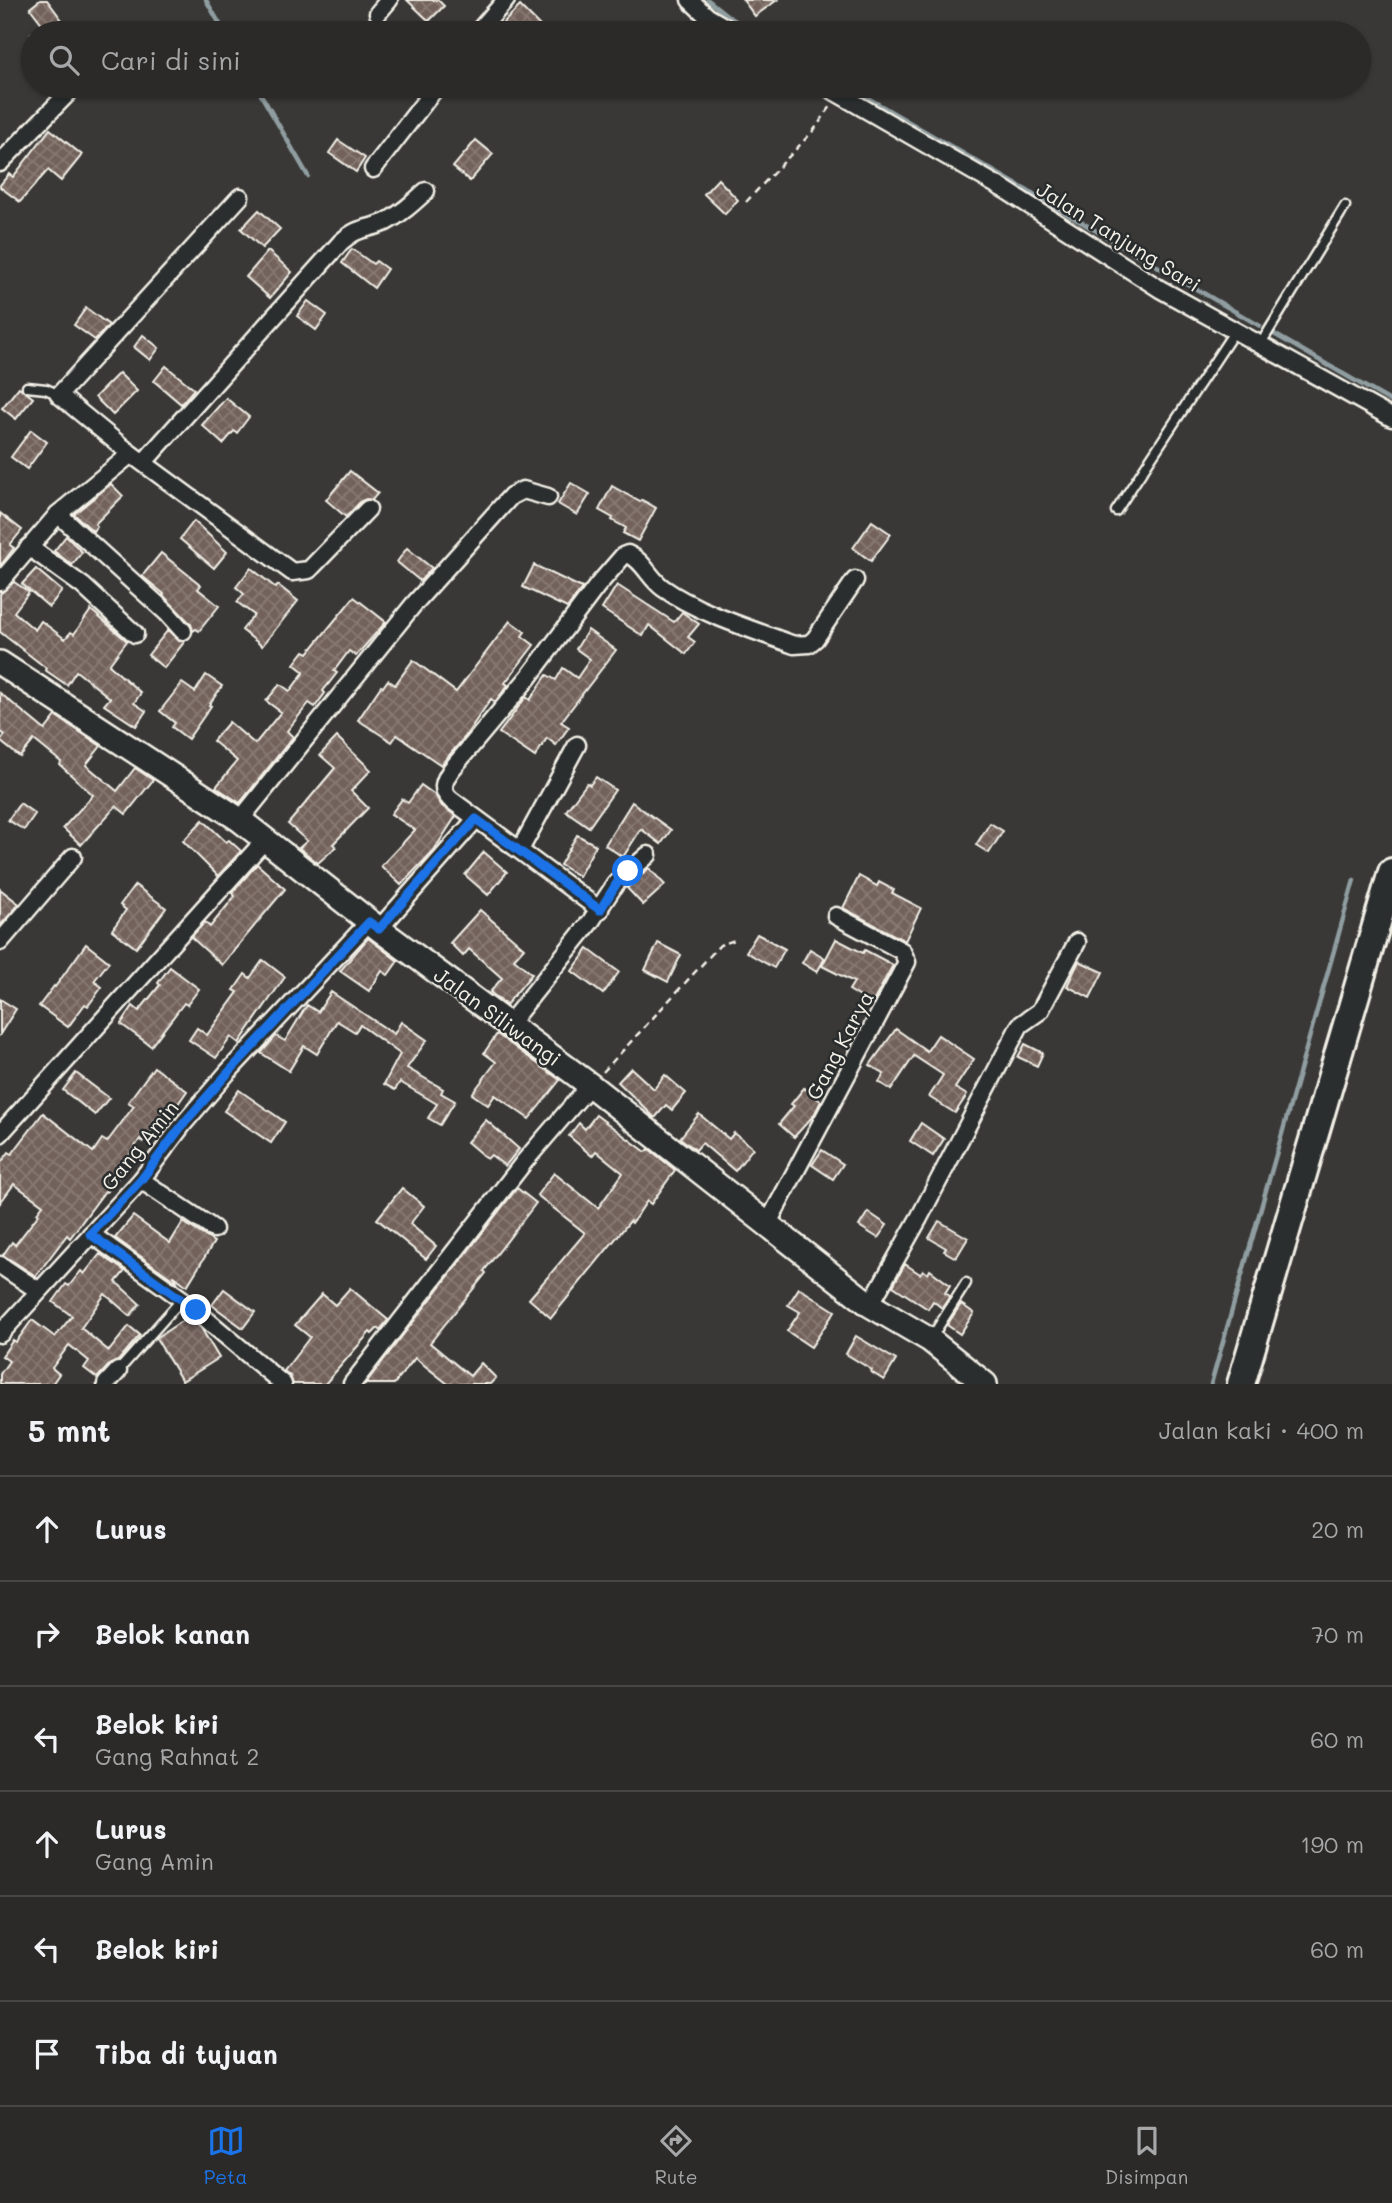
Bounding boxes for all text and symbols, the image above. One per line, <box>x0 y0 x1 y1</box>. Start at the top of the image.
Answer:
search box <box>21 21 1371 98</box>
icon: search <box>45 41 83 79</box>
text: Cari di sini <box>101 43 241 77</box>
street label: Jalan Tanjung Sari <box>1032 175 1206 297</box>
route start <box>612 855 643 886</box>
street label: Jalan Siliwangi <box>429 961 567 1071</box>
street label: Gang Karya <box>799 986 879 1104</box>
street label: Gang Amin <box>94 1094 184 1196</box>
route end <box>180 1294 211 1325</box>
text: 5 mnt <box>28 1410 111 1450</box>
text: Jalan kaki · 400 m <box>1159 1415 1364 1445</box>
icon: ahead <box>28 1510 66 1548</box>
text: Lurus <box>95 1512 167 1546</box>
text: 20 m <box>1311 1514 1364 1544</box>
icon: right <box>28 1615 66 1653</box>
text: Belok kanan <box>95 1617 250 1651</box>
text: 70 m <box>1311 1619 1364 1649</box>
text: Belok kiri <box>95 1707 219 1741</box>
icon: left <box>28 1720 66 1758</box>
text: 60 m <box>1310 1724 1364 1754</box>
text: Gang Rahnat 2 <box>95 1741 259 1771</box>
text: Lurus <box>95 1812 167 1846</box>
icon: ahead <box>28 1825 66 1863</box>
text: 190 m <box>1300 1829 1364 1859</box>
text: Gang Amin <box>95 1846 214 1876</box>
icon: left <box>28 1930 66 1968</box>
text: Belok kiri <box>95 1932 219 1966</box>
text: 60 m <box>1310 1934 1364 1964</box>
icon: arrive <box>28 2035 66 2073</box>
text: Tiba di tujuan <box>95 2037 278 2071</box>
tab: Peta <box>204 2122 247 2189</box>
tab: Rute <box>655 2122 698 2189</box>
tab: Disimpan <box>1105 2122 1188 2189</box>

